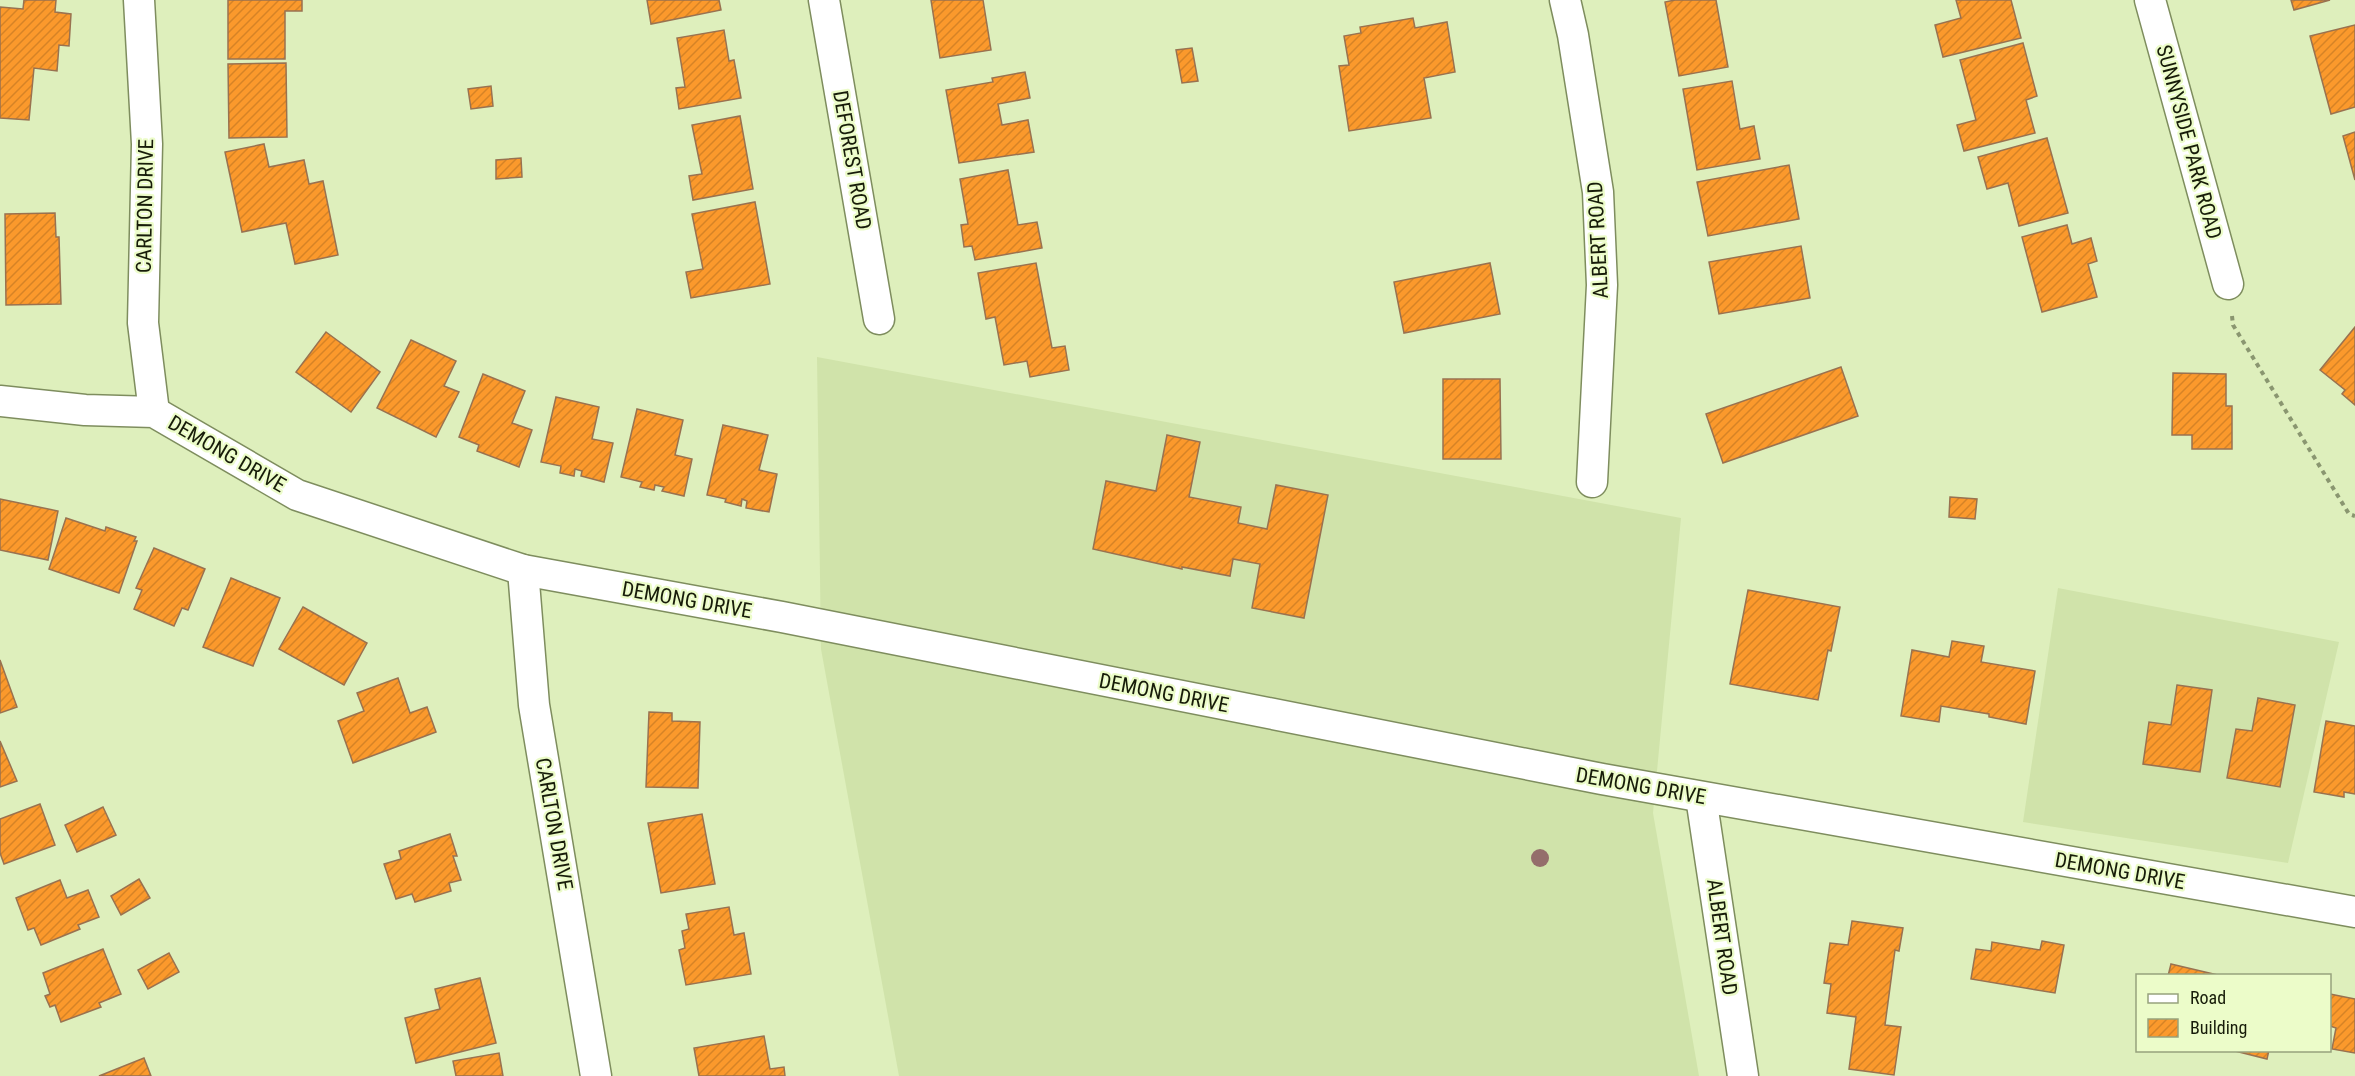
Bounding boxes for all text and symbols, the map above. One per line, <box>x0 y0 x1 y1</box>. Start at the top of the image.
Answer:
street label: SUNNYSIDE PARK ROAD <box>2152 42 2226 242</box>
street label: DEFOREST ROAD <box>828 89 876 231</box>
street label: CARLTON DRIVE <box>132 139 158 273</box>
street label: ALBERT ROAD <box>1583 181 1613 299</box>
street label: DEMONG DRIVE <box>164 411 290 497</box>
street label: DEMONG DRIVE <box>620 577 754 623</box>
street label: DEMONG DRIVE <box>1097 669 1231 717</box>
street label: CARLTON DRIVE <box>531 756 577 892</box>
street label: DEMONG DRIVE <box>1574 763 1708 809</box>
street label: DEMONG DRIVE <box>2053 848 2187 894</box>
street label: ALBERT ROAD <box>1702 877 1742 997</box>
legend <box>2136 974 2331 1052</box>
text: Road <box>2190 987 2226 1008</box>
text: Building <box>2190 1017 2247 1038</box>

